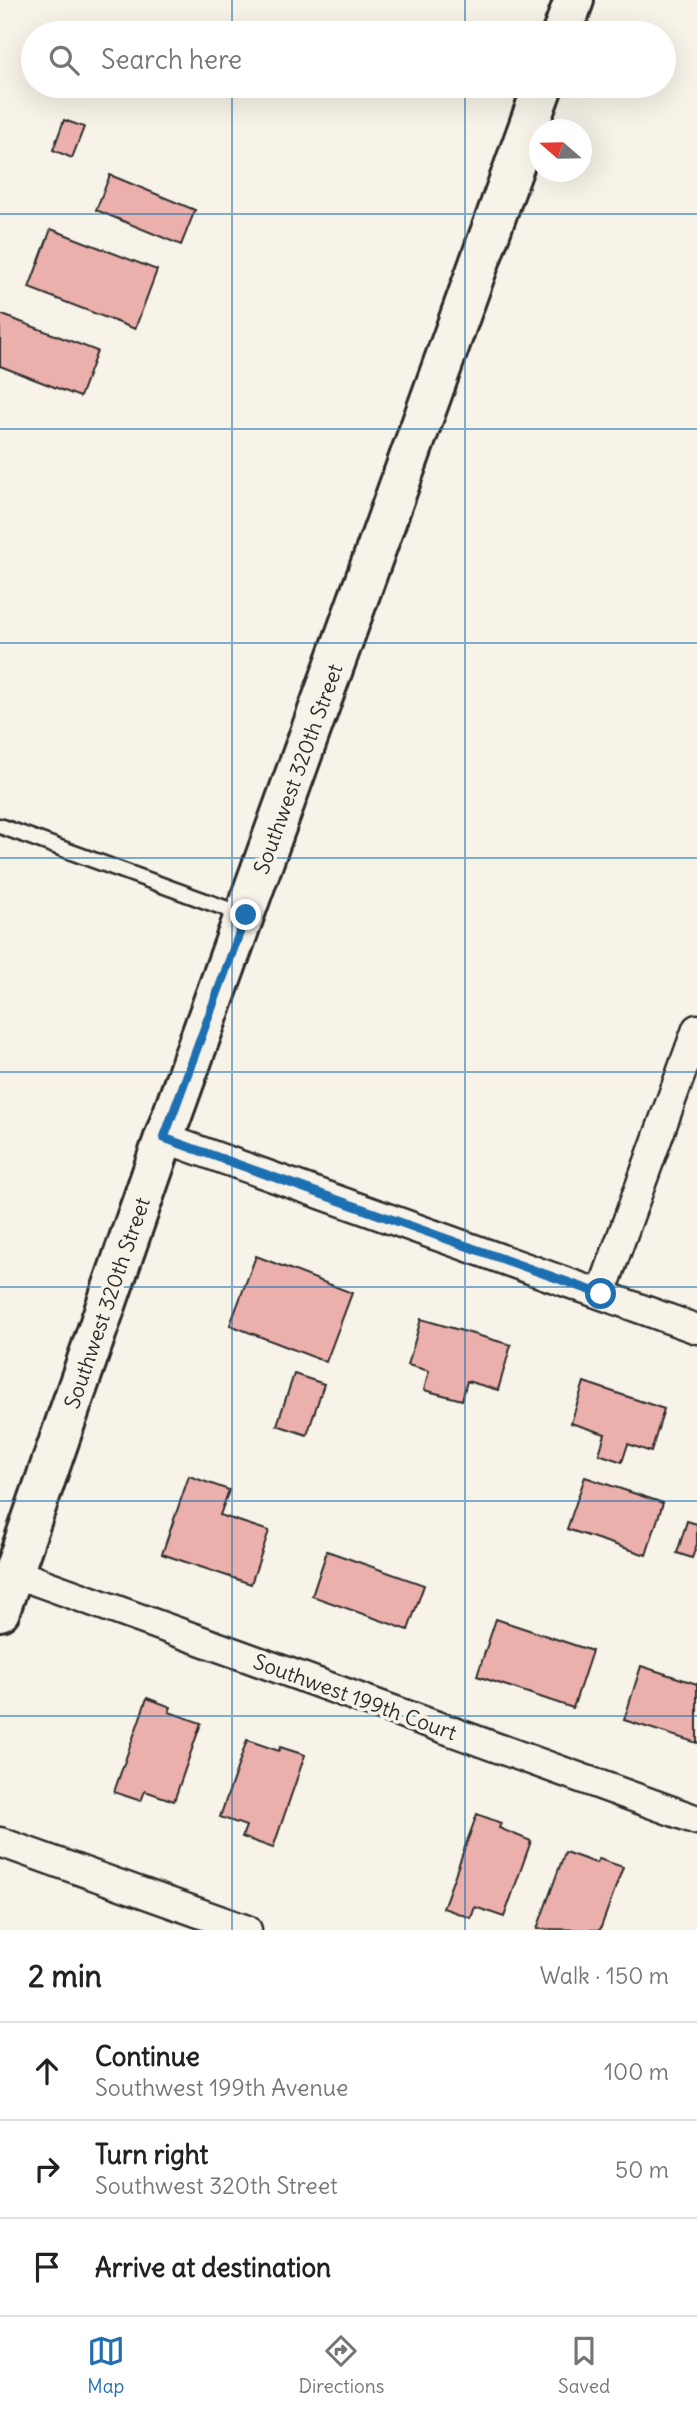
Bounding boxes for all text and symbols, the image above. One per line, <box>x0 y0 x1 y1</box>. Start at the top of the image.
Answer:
search box <box>21 21 676 98</box>
icon: search <box>45 41 83 79</box>
text: Search here <box>101 43 242 76</box>
north arrow <box>529 119 592 182</box>
street label: Southwest 320th Street <box>247 660 349 878</box>
route end <box>230 899 261 930</box>
street label: Southwest 320th Street <box>58 1194 156 1412</box>
route start <box>585 1278 616 1309</box>
street label: Southwest 199th Court <box>250 1648 460 1746</box>
text: 2 min <box>28 1957 102 1995</box>
text: Walk · 150 m <box>540 1961 669 1990</box>
text: Continue <box>95 2040 200 2073</box>
icon: ahead <box>28 2052 66 2090</box>
text: 100 m <box>604 2057 669 2086</box>
text: Southwest 199th Avenue <box>95 2073 348 2102</box>
text: Turn right <box>95 2138 208 2171</box>
icon: right <box>28 2150 66 2188</box>
text: 50 m <box>615 2155 669 2184</box>
text: Southwest 320th Street <box>95 2171 338 2200</box>
icon: arrive <box>28 2248 66 2286</box>
text: Arrive at destination <box>95 2251 331 2284</box>
tab: Map <box>87 2332 125 2398</box>
tab: Directions <box>299 2332 384 2398</box>
tab: Saved <box>558 2332 610 2398</box>

